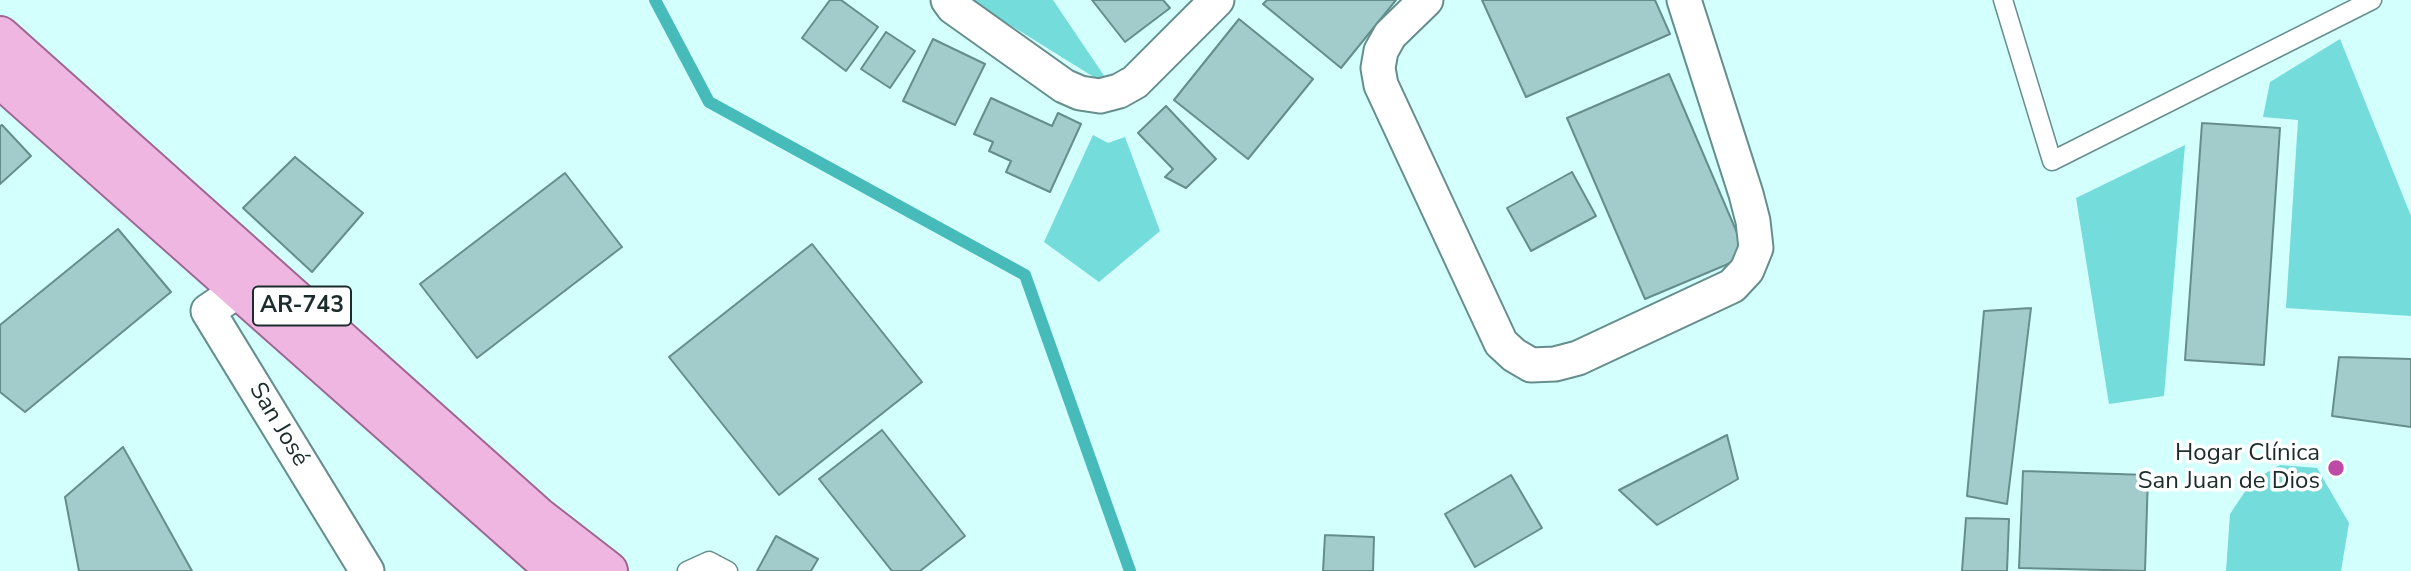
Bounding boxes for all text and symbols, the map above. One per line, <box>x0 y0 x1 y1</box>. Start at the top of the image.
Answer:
road number: AR-743 <box>253 286 351 326</box>
street label: San José <box>242 378 314 472</box>
place label: Hogar Clínica San Juan de Dios <box>2138 440 2320 496</box>
marker: Hogar Clínica San Juan de Dios <box>2326 458 2346 478</box>

